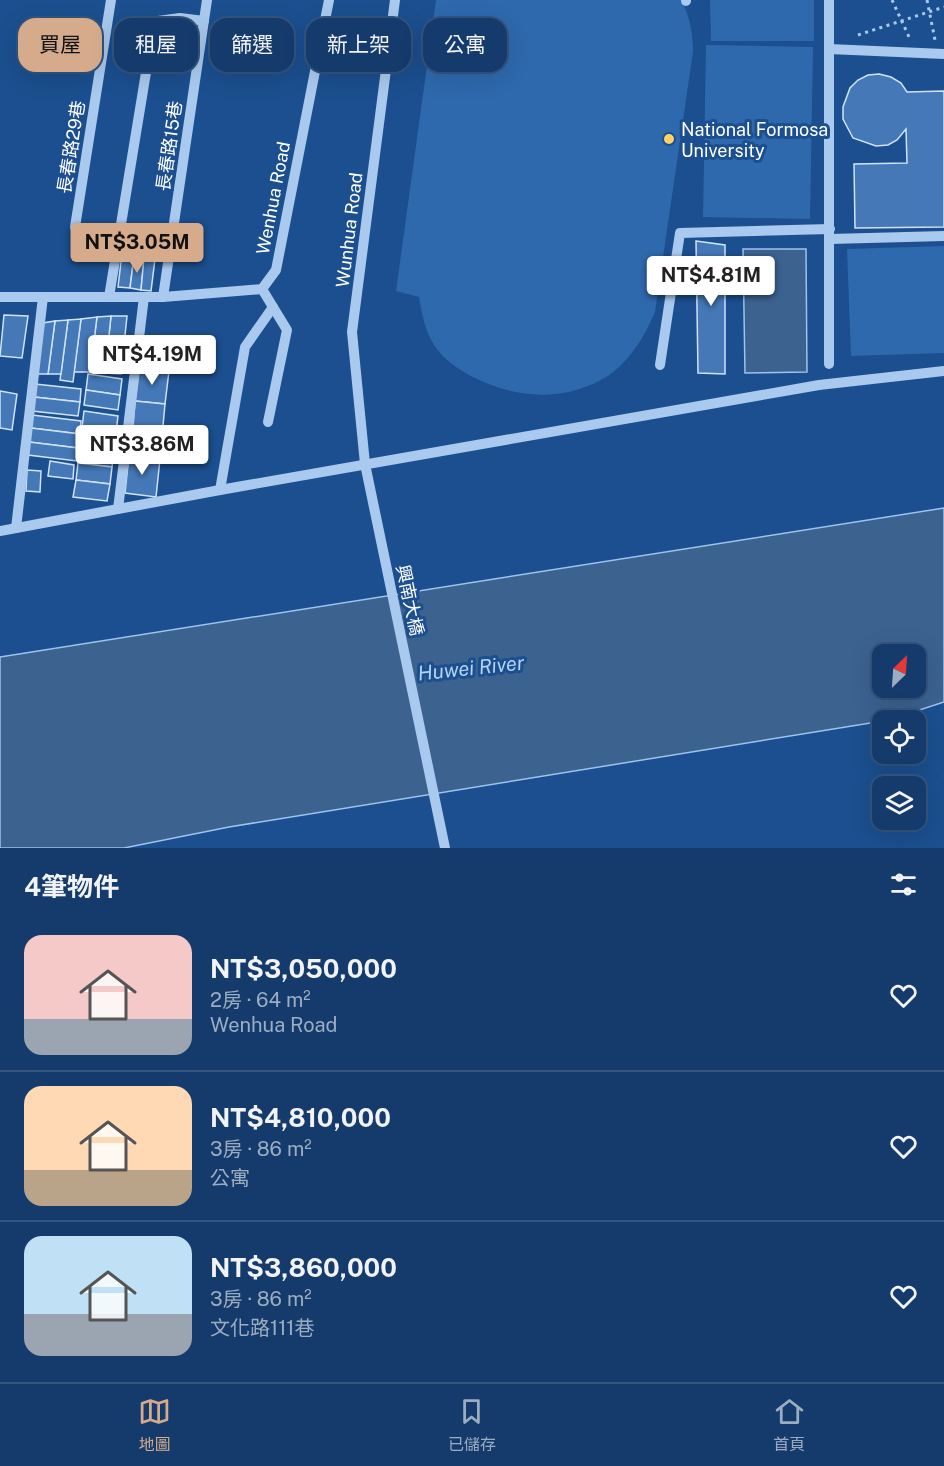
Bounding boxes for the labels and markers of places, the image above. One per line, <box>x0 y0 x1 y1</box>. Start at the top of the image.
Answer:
place label: National Formosa University <box>681 119 828 161</box>
marker: National Formosa University <box>662 132 676 146</box>
pin: NT$3.05M <box>75 223 199 274</box>
pin: NT$4.81M <box>649 256 773 307</box>
pin: NT$4.19M <box>90 335 214 386</box>
pin: NT$3.86M <box>80 425 204 476</box>

